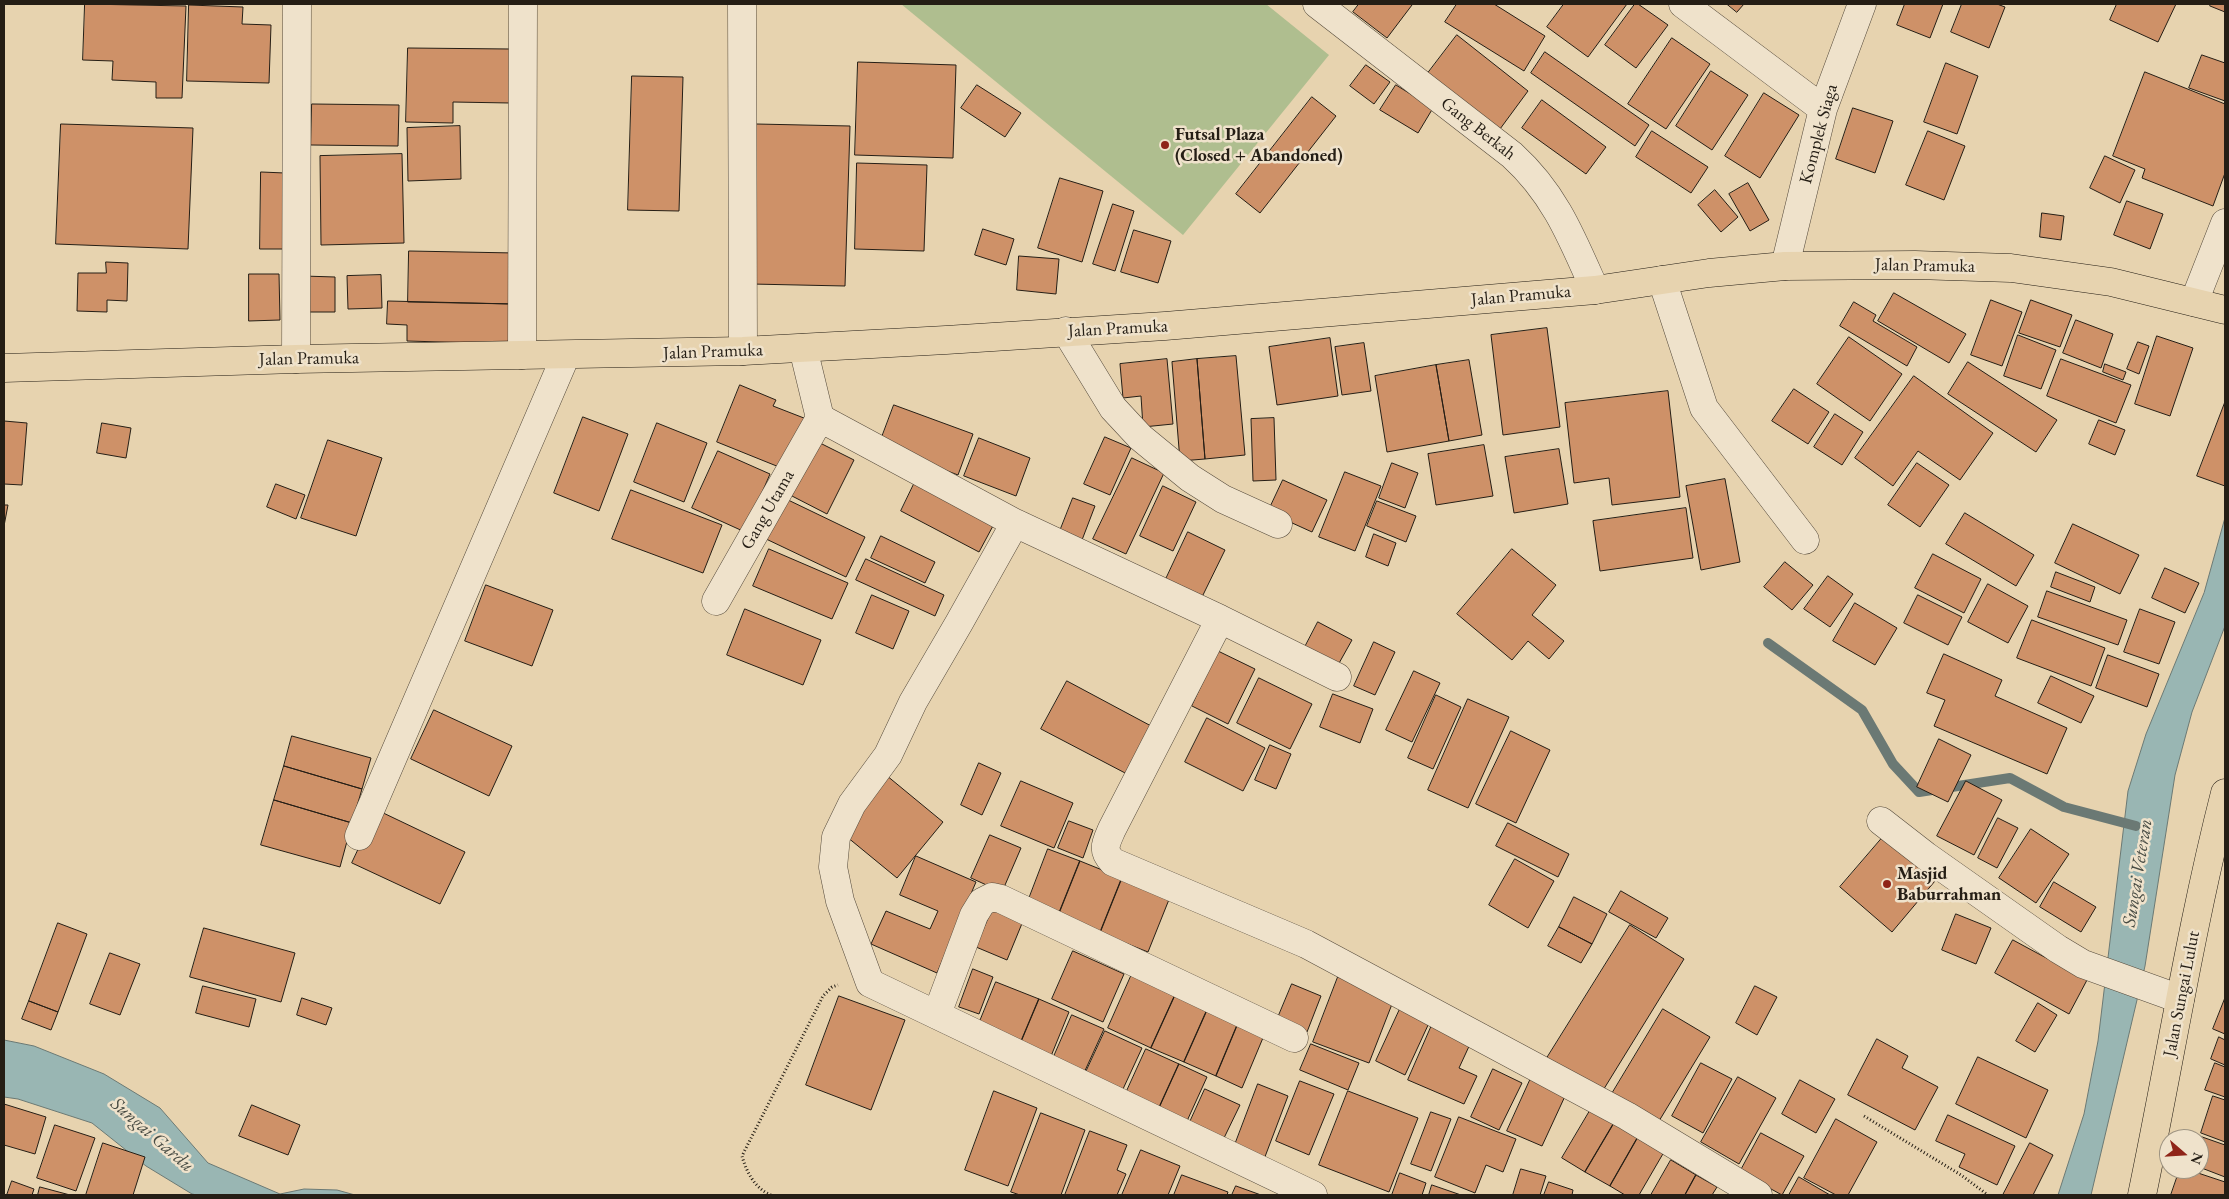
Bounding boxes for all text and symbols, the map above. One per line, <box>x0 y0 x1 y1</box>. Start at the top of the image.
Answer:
street label: Komplek Siaga <box>1795 82 1843 186</box>
street label: Gang Berkah <box>1436 93 1520 165</box>
place label: Futsal Plaza (Closed + Abandoned) <box>1175 124 1343 166</box>
marker: Futsal Plaza (Closed + Abandoned) <box>1159 139 1171 151</box>
street label: Jalan Pramuka <box>1875 254 1975 278</box>
street label: Jalan Pramuka <box>1470 281 1572 311</box>
street label: Jalan Pramuka <box>1067 316 1169 342</box>
street label: Jalan Pramuka <box>663 339 763 365</box>
street label: Jalan Pramuka <box>259 347 359 371</box>
street label: Gang Utama <box>737 466 799 554</box>
water label: Sungai Veteran <box>2118 817 2158 929</box>
place label: Masjid Baburrahman <box>1897 863 2001 906</box>
marker: Masjid Baburrahman <box>1881 878 1893 890</box>
street label: Jalan Sungai Lulut <box>2159 929 2205 1059</box>
water label: Sungai Gardu <box>106 1093 198 1177</box>
north arrow <box>2159 1129 2209 1179</box>
text: N <box>2187 1150 2208 1167</box>

